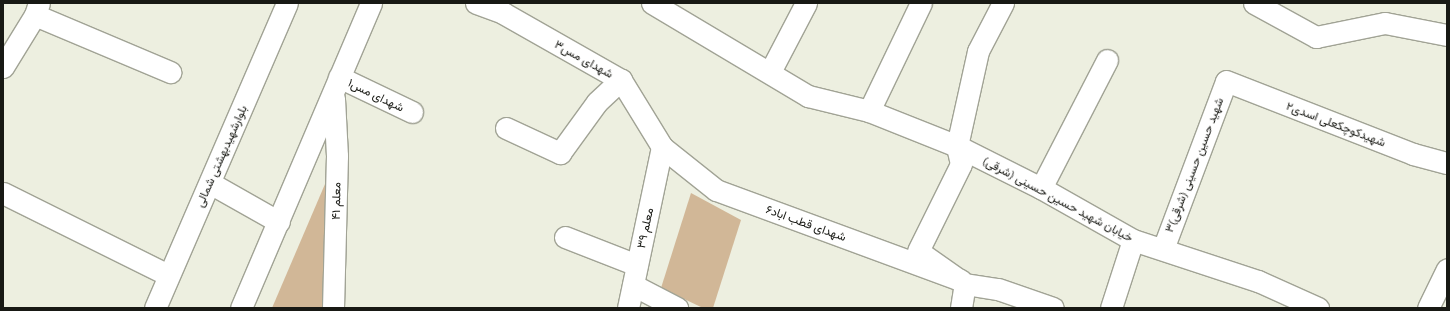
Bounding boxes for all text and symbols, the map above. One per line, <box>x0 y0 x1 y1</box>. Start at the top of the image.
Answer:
street label: شهدای مس۳ <box>552 37 616 81</box>
street label: شهدای مس۱ <box>346 75 406 115</box>
street label: شهید حسین حسینی (شرقی)۳ <box>1162 96 1226 234</box>
street label: شهیدکوچکعلی اسدی۲ <box>1284 98 1388 150</box>
street label: بلوارشهیدبهشتی شمالی <box>192 103 250 209</box>
street label: خیابان شهید حسین حسینی (شرقی) <box>980 153 1136 245</box>
street label: معلم ۴۱ <box>328 182 344 220</box>
street label: شهدای قطب اباد۶ <box>764 202 848 244</box>
street label: معلم ۳۹ <box>634 206 656 250</box>

